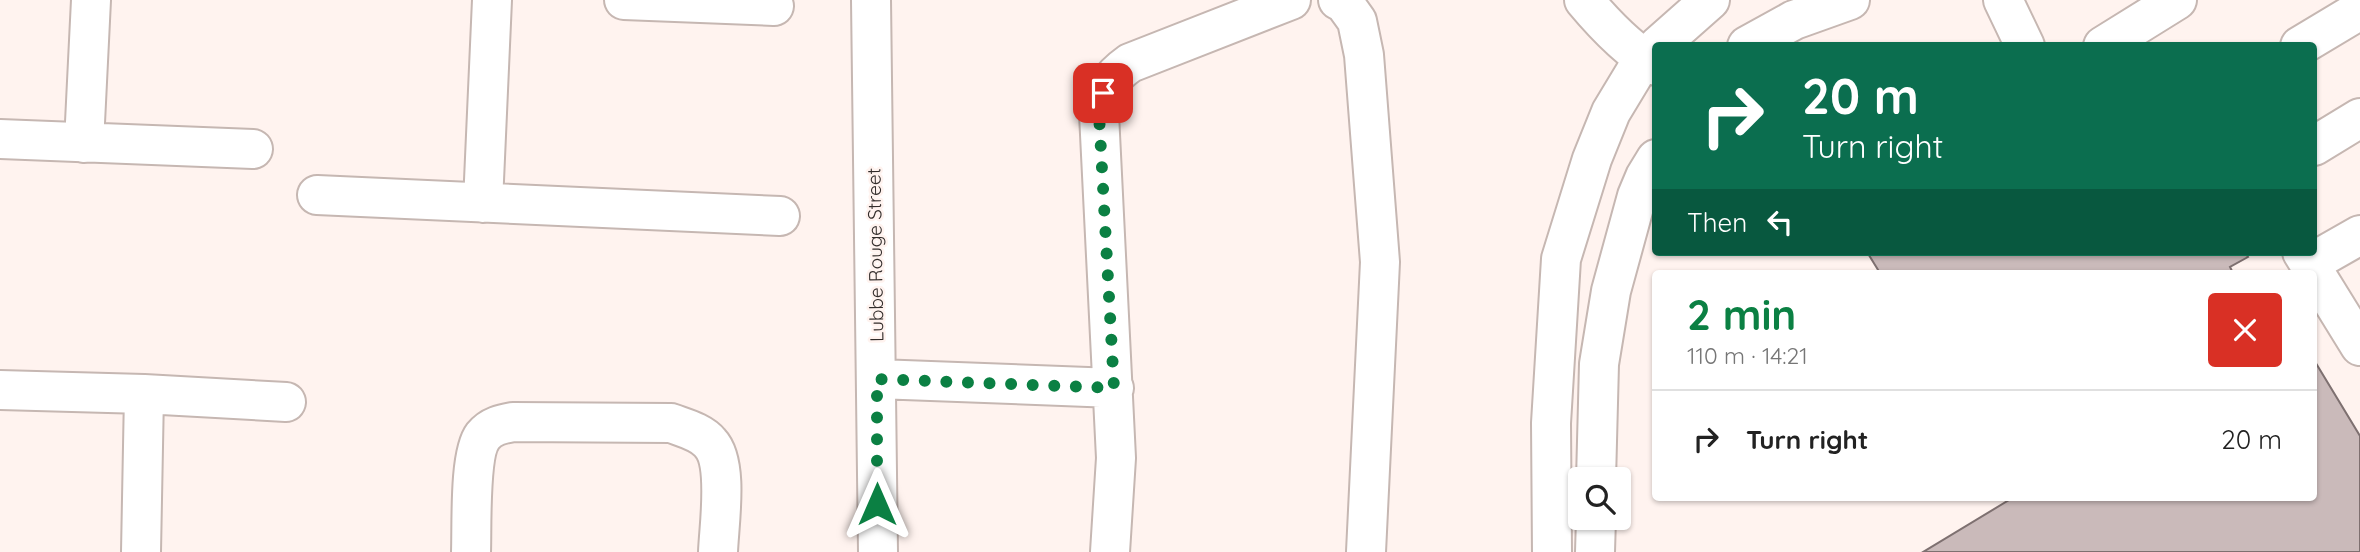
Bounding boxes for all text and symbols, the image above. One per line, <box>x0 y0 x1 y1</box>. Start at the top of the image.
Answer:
pin <box>1073 63 1133 123</box>
text: 20 m <box>1802 65 1919 126</box>
icon: right <box>1687 70 1778 161</box>
icon: arrive <box>1084 74 1122 112</box>
text: Turn right <box>1802 126 1943 166</box>
street label: Lubbe Rouge Street <box>861 168 889 342</box>
icon: left <box>1761 203 1799 241</box>
text: Then <box>1687 206 1747 239</box>
text: 2 min <box>1687 288 1796 341</box>
button: close <box>2208 293 2282 367</box>
text: 110 m · 14:21 <box>1687 341 1808 370</box>
icon: right <box>1687 420 1725 458</box>
text: Turn right <box>1746 423 1868 456</box>
text: 20 m <box>2221 423 2282 456</box>
position arrow <box>840 467 914 541</box>
map controls <box>1568 467 1631 530</box>
button: search <box>1568 467 1631 530</box>

